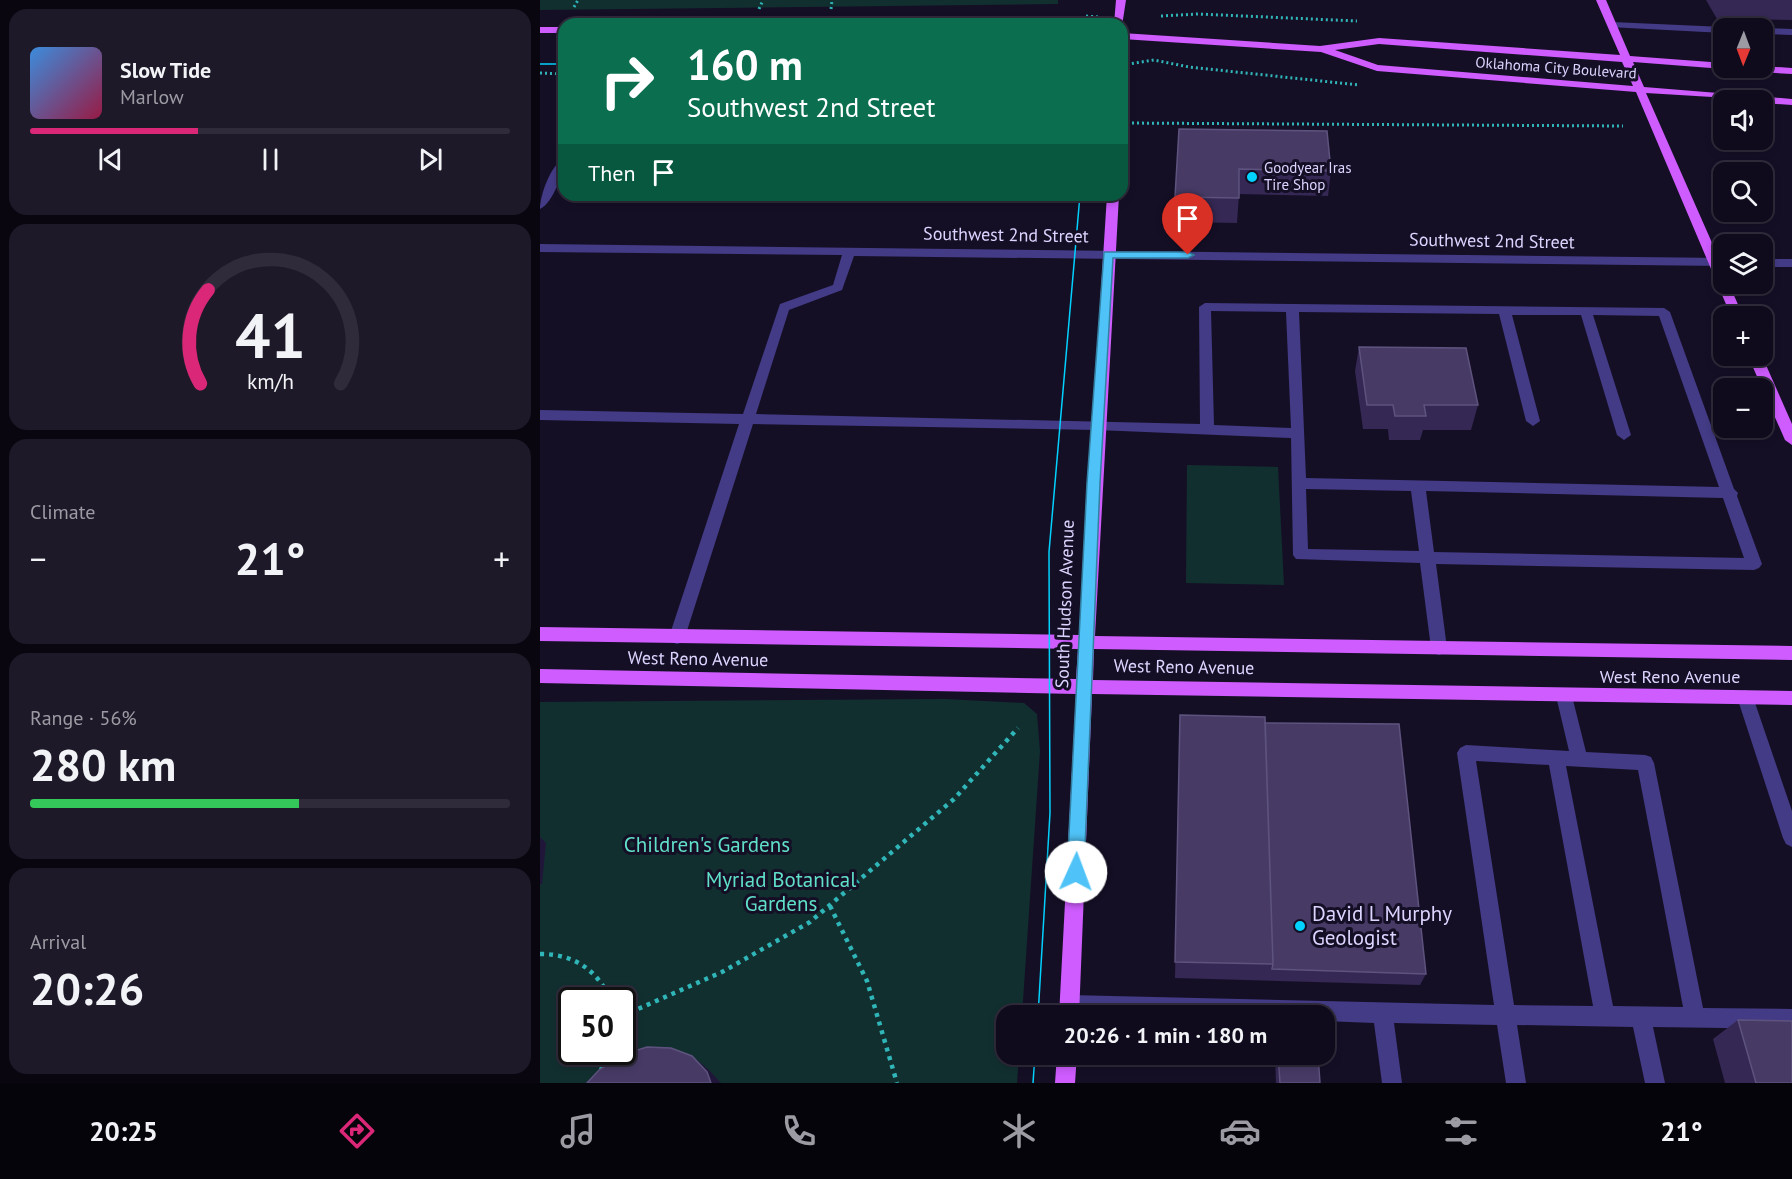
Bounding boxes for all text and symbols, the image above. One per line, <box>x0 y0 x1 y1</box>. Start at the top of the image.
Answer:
north arrow <box>1713 18 1773 78</box>
map controls <box>1713 18 1773 438</box>
text: 160 m <box>687 37 803 92</box>
icon: right <box>588 42 666 120</box>
street label: Oklahoma City Boulevard <box>1475 52 1637 83</box>
text: Slow Tide <box>120 56 211 84</box>
text: Marlow <box>120 84 184 110</box>
text: Southwest 2nd Street <box>687 90 935 124</box>
button: sound <box>1713 90 1773 150</box>
icon: previous <box>94 143 127 176</box>
icon: pause <box>254 143 287 176</box>
icon: next <box>414 143 447 176</box>
icon: arrive <box>647 156 680 189</box>
place label: Goodyear Iras Tire Shop <box>1264 158 1352 194</box>
text: Then <box>588 159 635 187</box>
button: search <box>1713 162 1773 222</box>
marker: Goodyear Iras Tire Shop <box>1245 170 1259 184</box>
pin <box>1162 193 1213 255</box>
icon: arrive <box>1171 202 1204 235</box>
street label: Southwest 2nd Street <box>923 222 1089 247</box>
street label: Southwest 2nd Street <box>1409 228 1575 253</box>
button: layers <box>1713 234 1773 294</box>
text: 41 <box>235 294 305 375</box>
button: + <box>1713 306 1773 366</box>
text: km/h <box>246 367 293 395</box>
button: − <box>1713 378 1773 438</box>
text: Climate <box>30 499 96 525</box>
street label: South Hudson Avenue <box>1050 519 1079 689</box>
text: 21° <box>235 529 305 587</box>
text: − <box>30 537 47 580</box>
text: + <box>493 537 510 580</box>
street label: West Reno Avenue <box>627 646 769 671</box>
street label: West Reno Avenue <box>1113 654 1255 679</box>
street label: West Reno Avenue <box>1600 665 1740 688</box>
text: Range · 56% <box>30 705 137 731</box>
text: 280 km <box>30 735 176 793</box>
park label: Children's Gardens <box>624 831 790 858</box>
position arrow <box>1044 840 1108 904</box>
park label: Myriad Botanical Gardens <box>706 866 856 917</box>
place label: David L Murphy Geologist <box>1312 900 1452 951</box>
marker: David L Murphy Geologist <box>1293 919 1307 933</box>
text: Arrival <box>30 929 86 955</box>
text: 20:26 <box>30 959 144 1017</box>
speed limit sign: 50 <box>558 987 636 1065</box>
text: 20:26 · 1 min · 180 m <box>1064 1021 1267 1049</box>
icon: directions <box>336 1110 378 1152</box>
icon: music <box>557 1110 599 1152</box>
icon: phone <box>778 1110 820 1152</box>
icon: climate <box>998 1110 1040 1152</box>
icon: car <box>1219 1110 1261 1152</box>
icon: filters <box>1440 1110 1482 1152</box>
text: 20:25 <box>89 1114 158 1148</box>
text: 21° <box>1660 1114 1703 1148</box>

